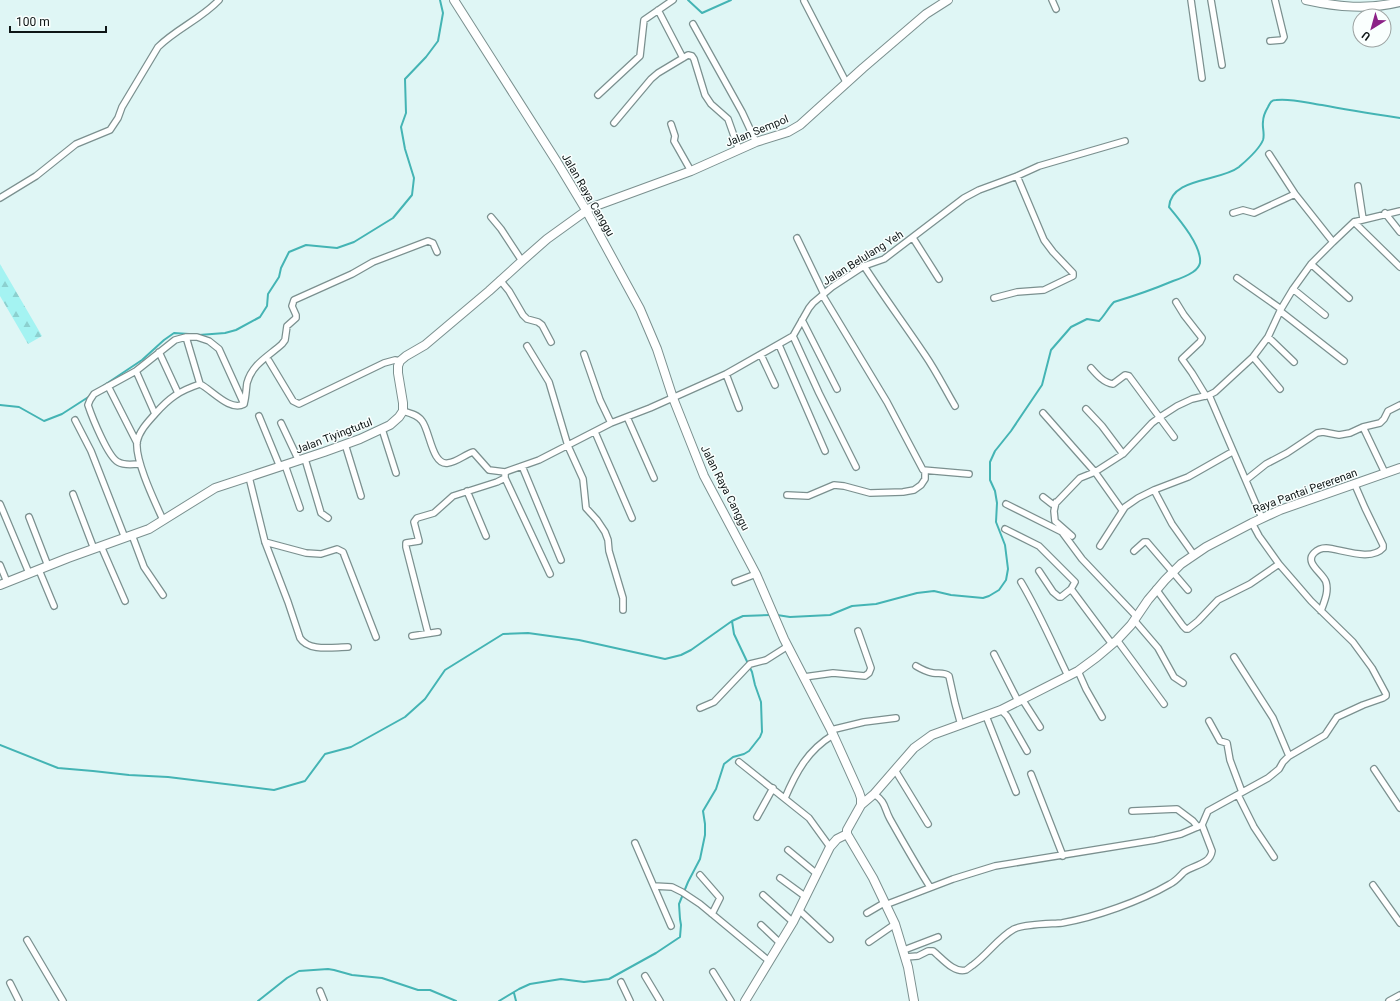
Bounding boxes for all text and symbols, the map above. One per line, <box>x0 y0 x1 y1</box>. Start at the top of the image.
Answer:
scale bar <box>10 8 106 34</box>
north arrow <box>1352 8 1392 48</box>
text: 100 m <box>16 15 50 29</box>
text: U <box>1359 28 1373 43</box>
street label: Jalan Sempol <box>724 112 790 150</box>
street label: Jalan Raya Canggu <box>559 151 617 239</box>
street label: Jalan Belulang Yeh <box>820 228 906 288</box>
street label: Jalan Tiyingtutul <box>294 415 374 457</box>
street label: Jalan Raya Canggu <box>698 443 752 533</box>
street label: Raya Pantai Pererenan <box>1251 466 1359 516</box>

